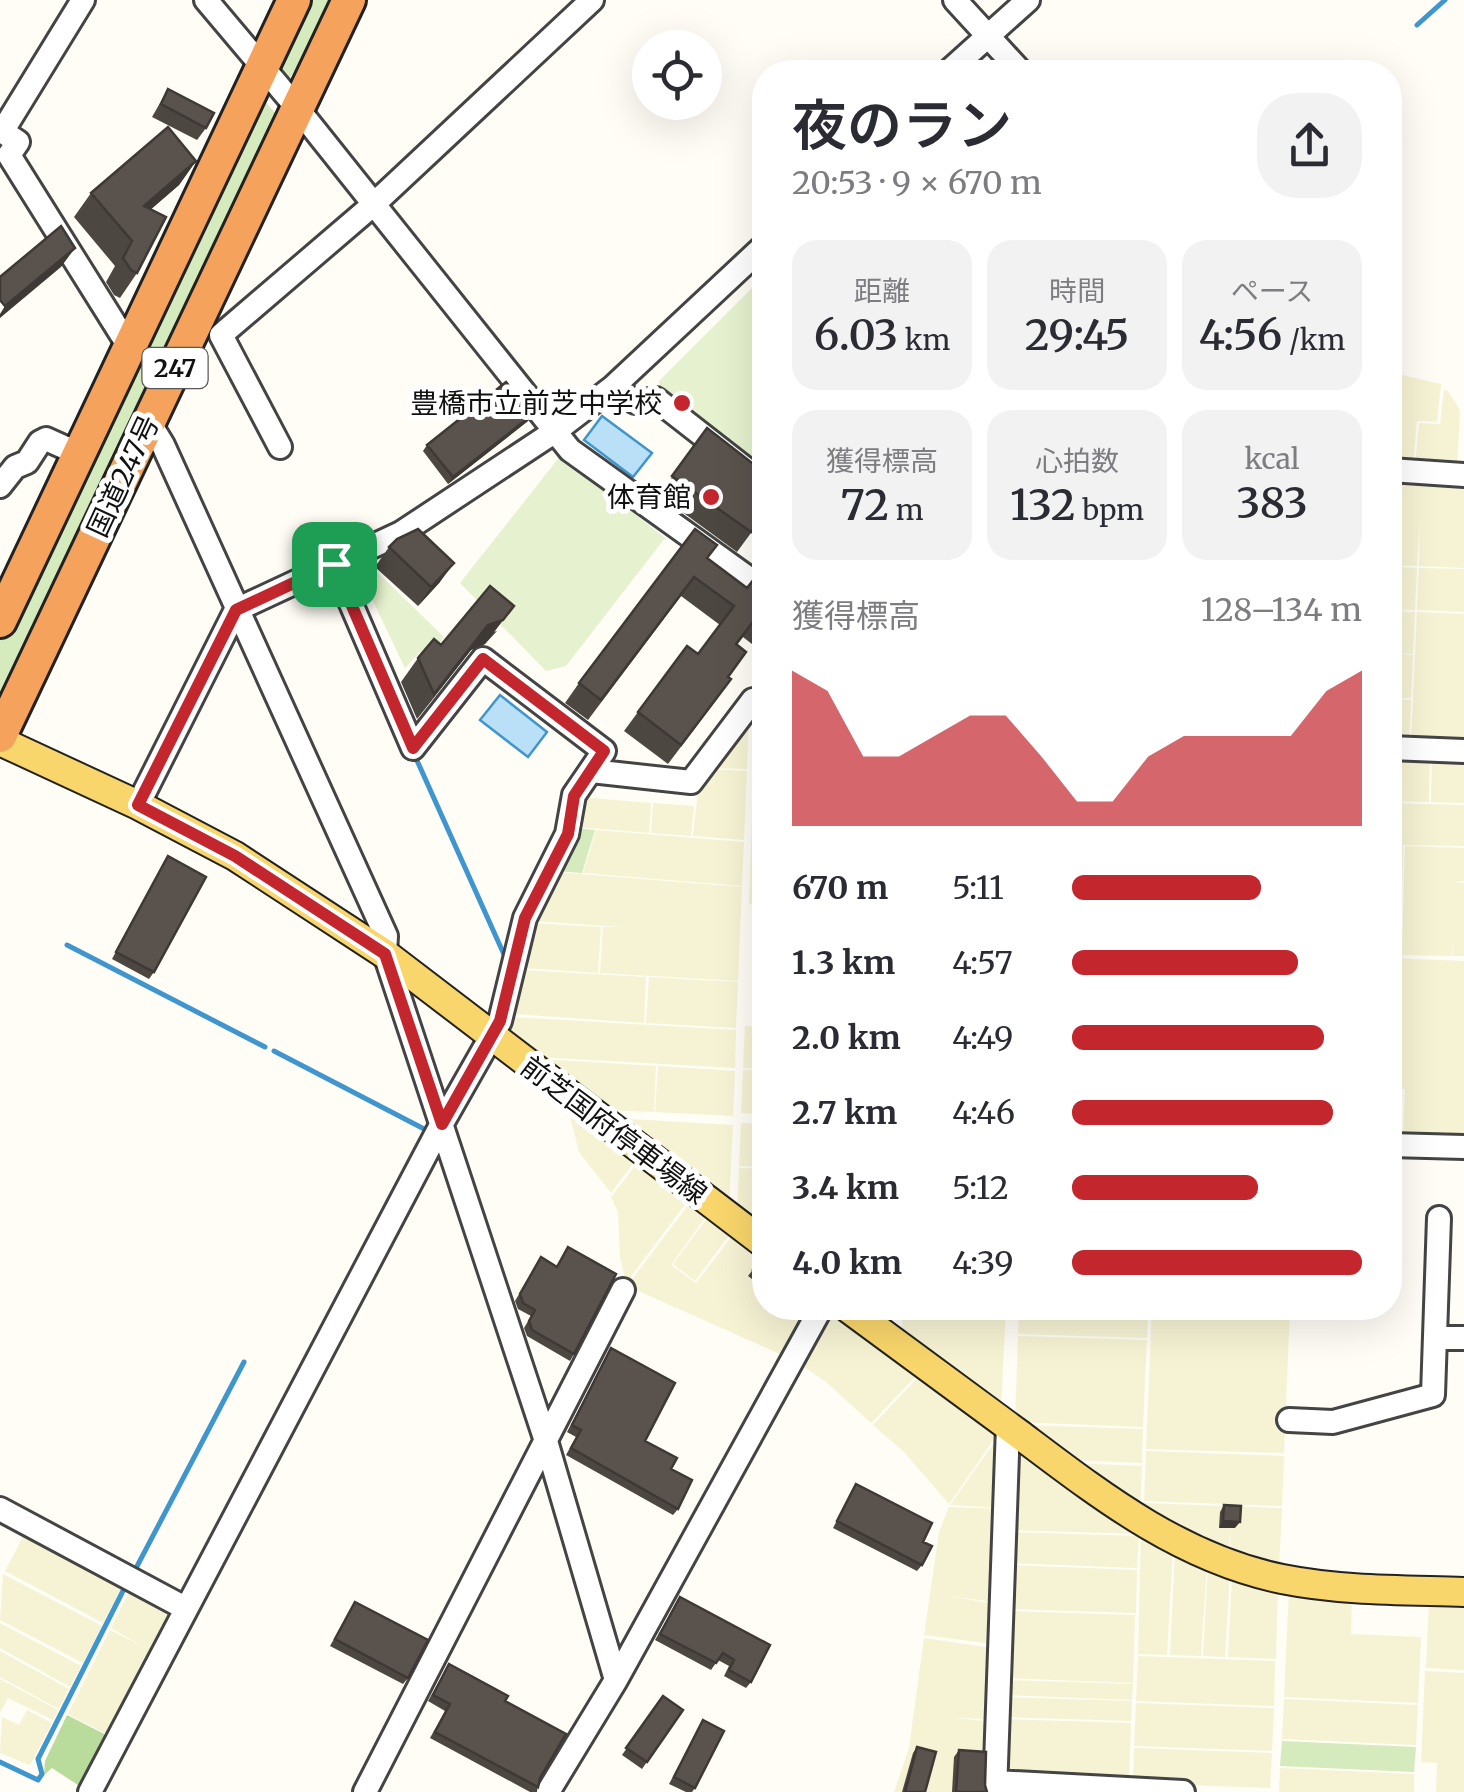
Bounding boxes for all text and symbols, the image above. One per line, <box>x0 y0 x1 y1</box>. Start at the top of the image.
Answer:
map controls <box>632 30 722 120</box>
button: locate <box>632 30 722 120</box>
text: 夜のラン <box>792 91 1012 160</box>
button: share <box>1257 93 1362 198</box>
text: 20:53 · 9 × 670 m <box>792 163 1042 203</box>
text: 距離 <box>854 273 910 309</box>
text: 時間 <box>1049 273 1105 309</box>
text: ペース <box>1231 273 1313 309</box>
text: 6.03 <box>814 309 898 361</box>
text: 29:45 <box>1025 309 1129 361</box>
text: 4:56 <box>1199 309 1282 361</box>
text: km <box>898 322 950 358</box>
text: /km <box>1282 322 1345 358</box>
road number: 247 <box>142 348 208 388</box>
place label: 豊橋市立前芝中学校 <box>410 385 662 421</box>
marker: 豊橋市立前芝中学校 <box>671 392 693 414</box>
street label: 国道247号 <box>79 409 167 543</box>
text: kcal <box>1244 441 1300 477</box>
text: 獲得標高 <box>826 443 938 479</box>
text: 心拍数 <box>1035 443 1119 479</box>
text: 383 <box>1236 477 1308 529</box>
place label: 体育館 <box>607 479 691 515</box>
text: 72 <box>840 479 889 531</box>
text: 132 <box>1010 479 1076 531</box>
marker: 体育館 <box>700 486 722 508</box>
text: m <box>889 492 924 528</box>
text: bpm <box>1076 492 1144 528</box>
pin <box>292 522 377 607</box>
icon: arrive <box>307 537 362 592</box>
text: 128–134 m <box>1201 590 1362 630</box>
text: 獲得標高 <box>792 596 920 636</box>
text: 670 m <box>792 868 888 908</box>
text: 5:11 <box>952 868 1004 908</box>
text: 1.3 km <box>792 943 895 983</box>
text: 4:57 <box>952 943 1013 983</box>
text: 2.0 km <box>792 1018 901 1058</box>
text: 4:49 <box>952 1018 1013 1058</box>
street label: 前芝国府停車場線 <box>514 1048 714 1212</box>
text: 2.7 km <box>792 1093 897 1133</box>
text: 4:46 <box>952 1093 1015 1133</box>
text: 3.4 km <box>792 1168 899 1208</box>
text: 5:12 <box>952 1168 1009 1208</box>
text: 4.0 km <box>792 1243 902 1283</box>
text: 4:39 <box>952 1243 1014 1283</box>

